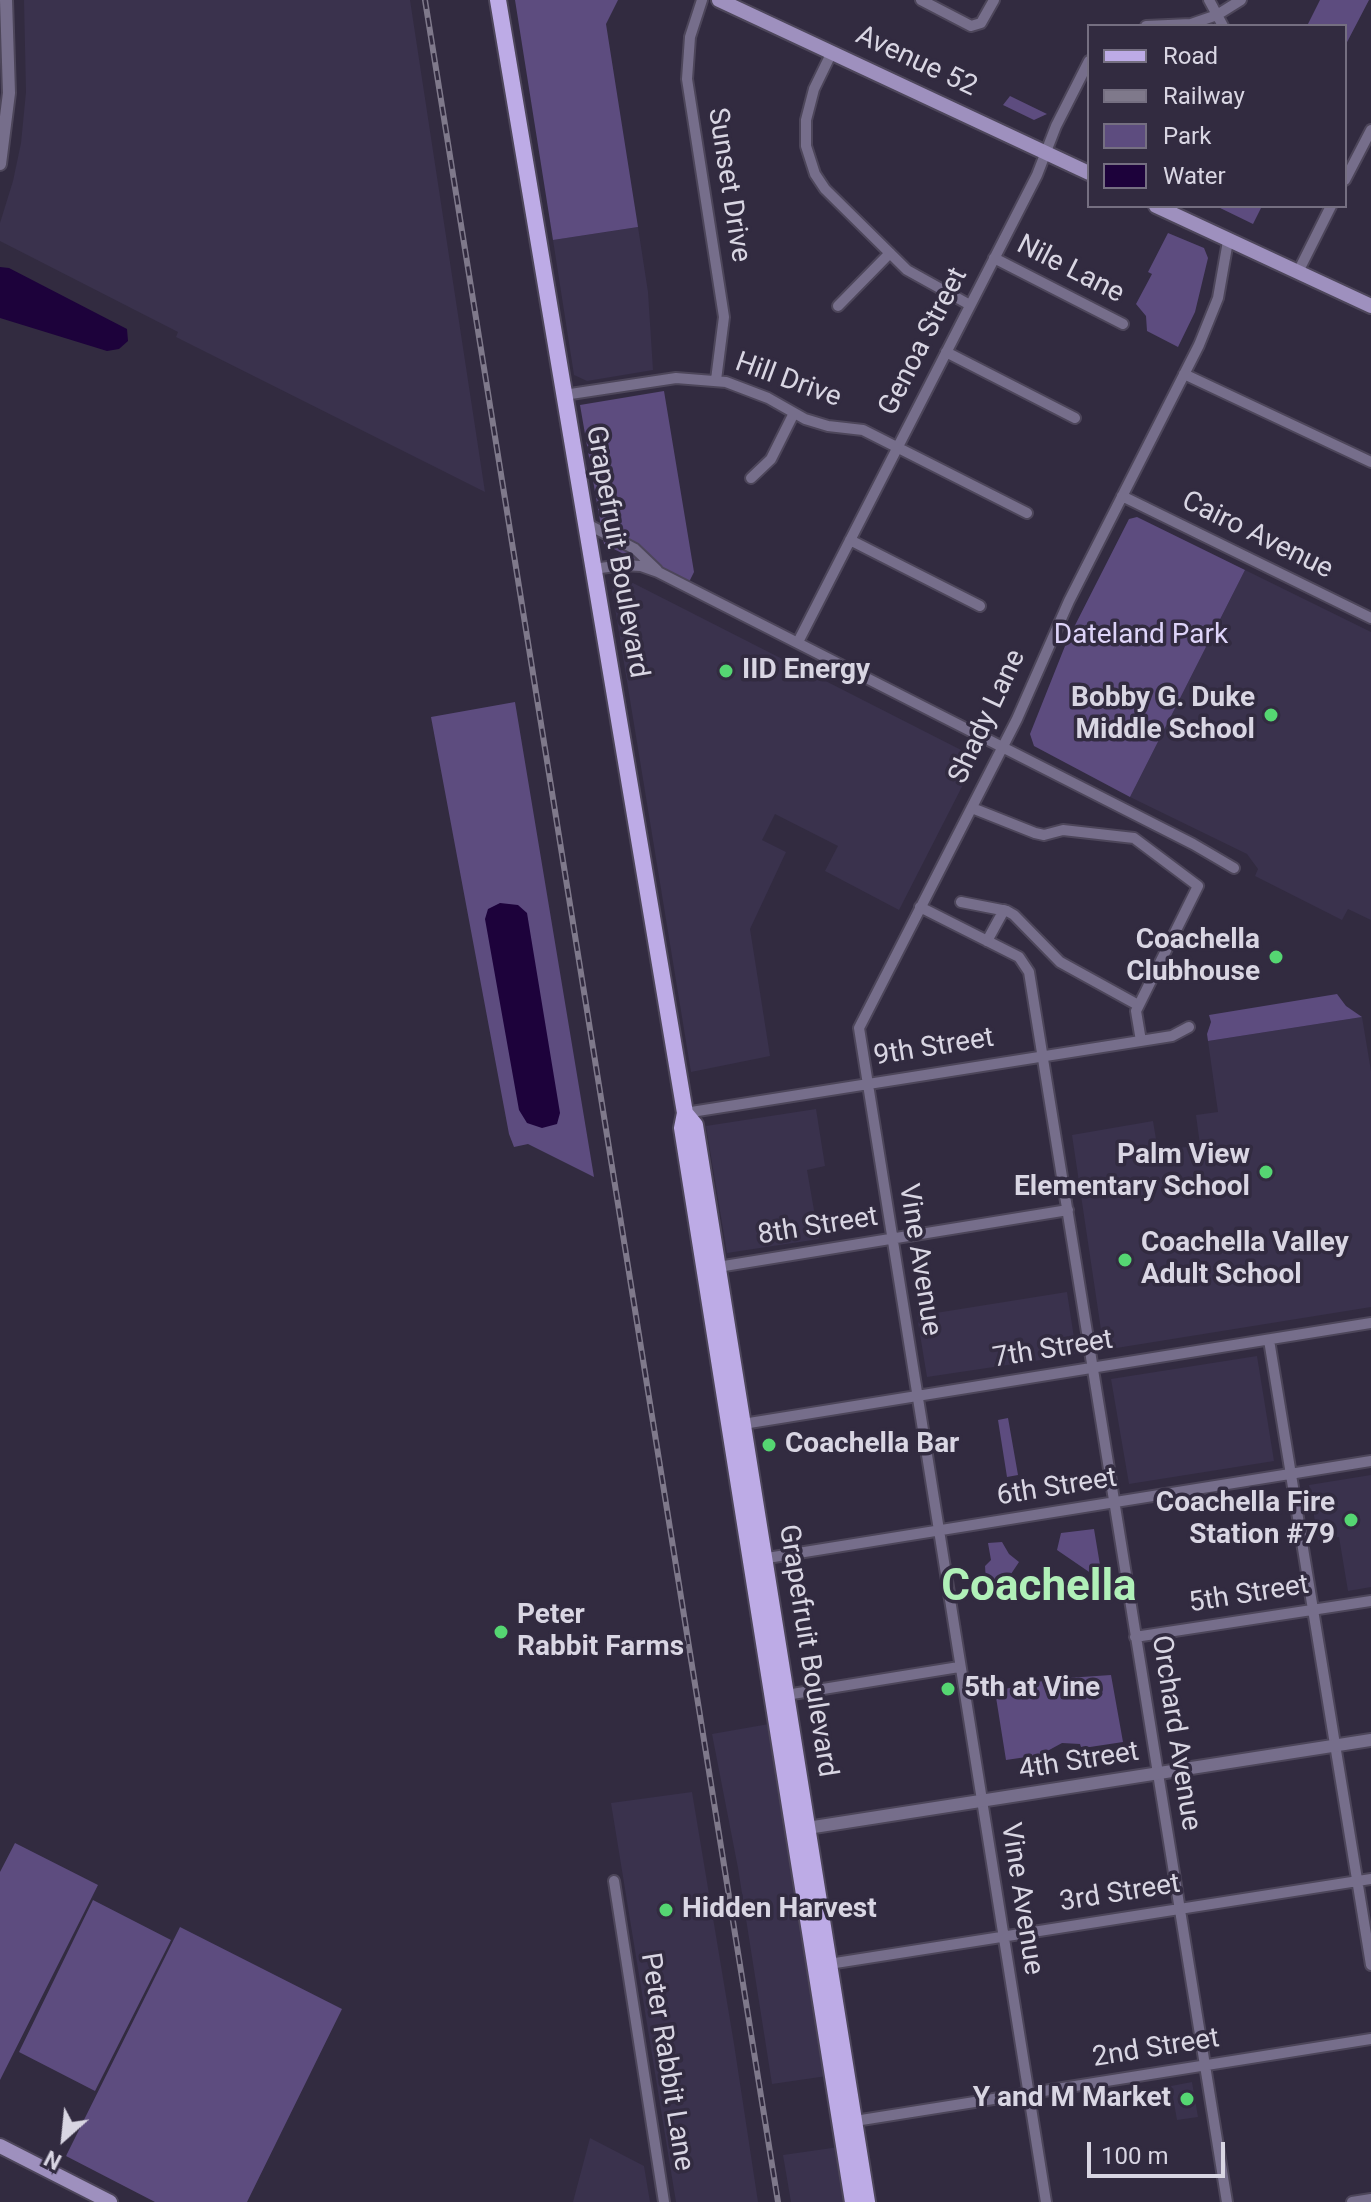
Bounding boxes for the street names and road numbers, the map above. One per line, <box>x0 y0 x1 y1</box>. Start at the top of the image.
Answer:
street label: Avenue 52 <box>850 19 982 105</box>
street label: Sunset Drive <box>699 105 757 265</box>
street label: Nile Lane <box>1011 229 1129 311</box>
street label: Genoa Street <box>872 262 976 422</box>
street label: Hill Drive <box>730 346 846 416</box>
street label: Grapefruit Boulevard <box>577 423 655 681</box>
street label: Cairo Avenue <box>1176 485 1338 587</box>
street label: Shady Lane <box>942 645 1034 789</box>
street label: 9th Street <box>872 1022 996 1074</box>
street label: Vine Avenue <box>890 1182 948 1338</box>
street label: 8th Street <box>756 1201 880 1253</box>
street label: 7th Street <box>991 1324 1115 1376</box>
street label: 6th Street <box>995 1462 1119 1514</box>
street label: Grapefruit Boulevard <box>770 1522 844 1780</box>
street label: 5th Street <box>1187 1569 1311 1621</box>
street label: Orchard Avenue <box>1143 1633 1207 1833</box>
street label: 4th Street <box>1017 1736 1141 1788</box>
street label: Vine Avenue <box>992 1821 1050 1977</box>
street label: 3rd Street <box>1057 1868 1183 1920</box>
street label: Peter Rabbit Lane <box>632 1951 700 2173</box>
street label: 2nd Street <box>1090 2022 1222 2076</box>

